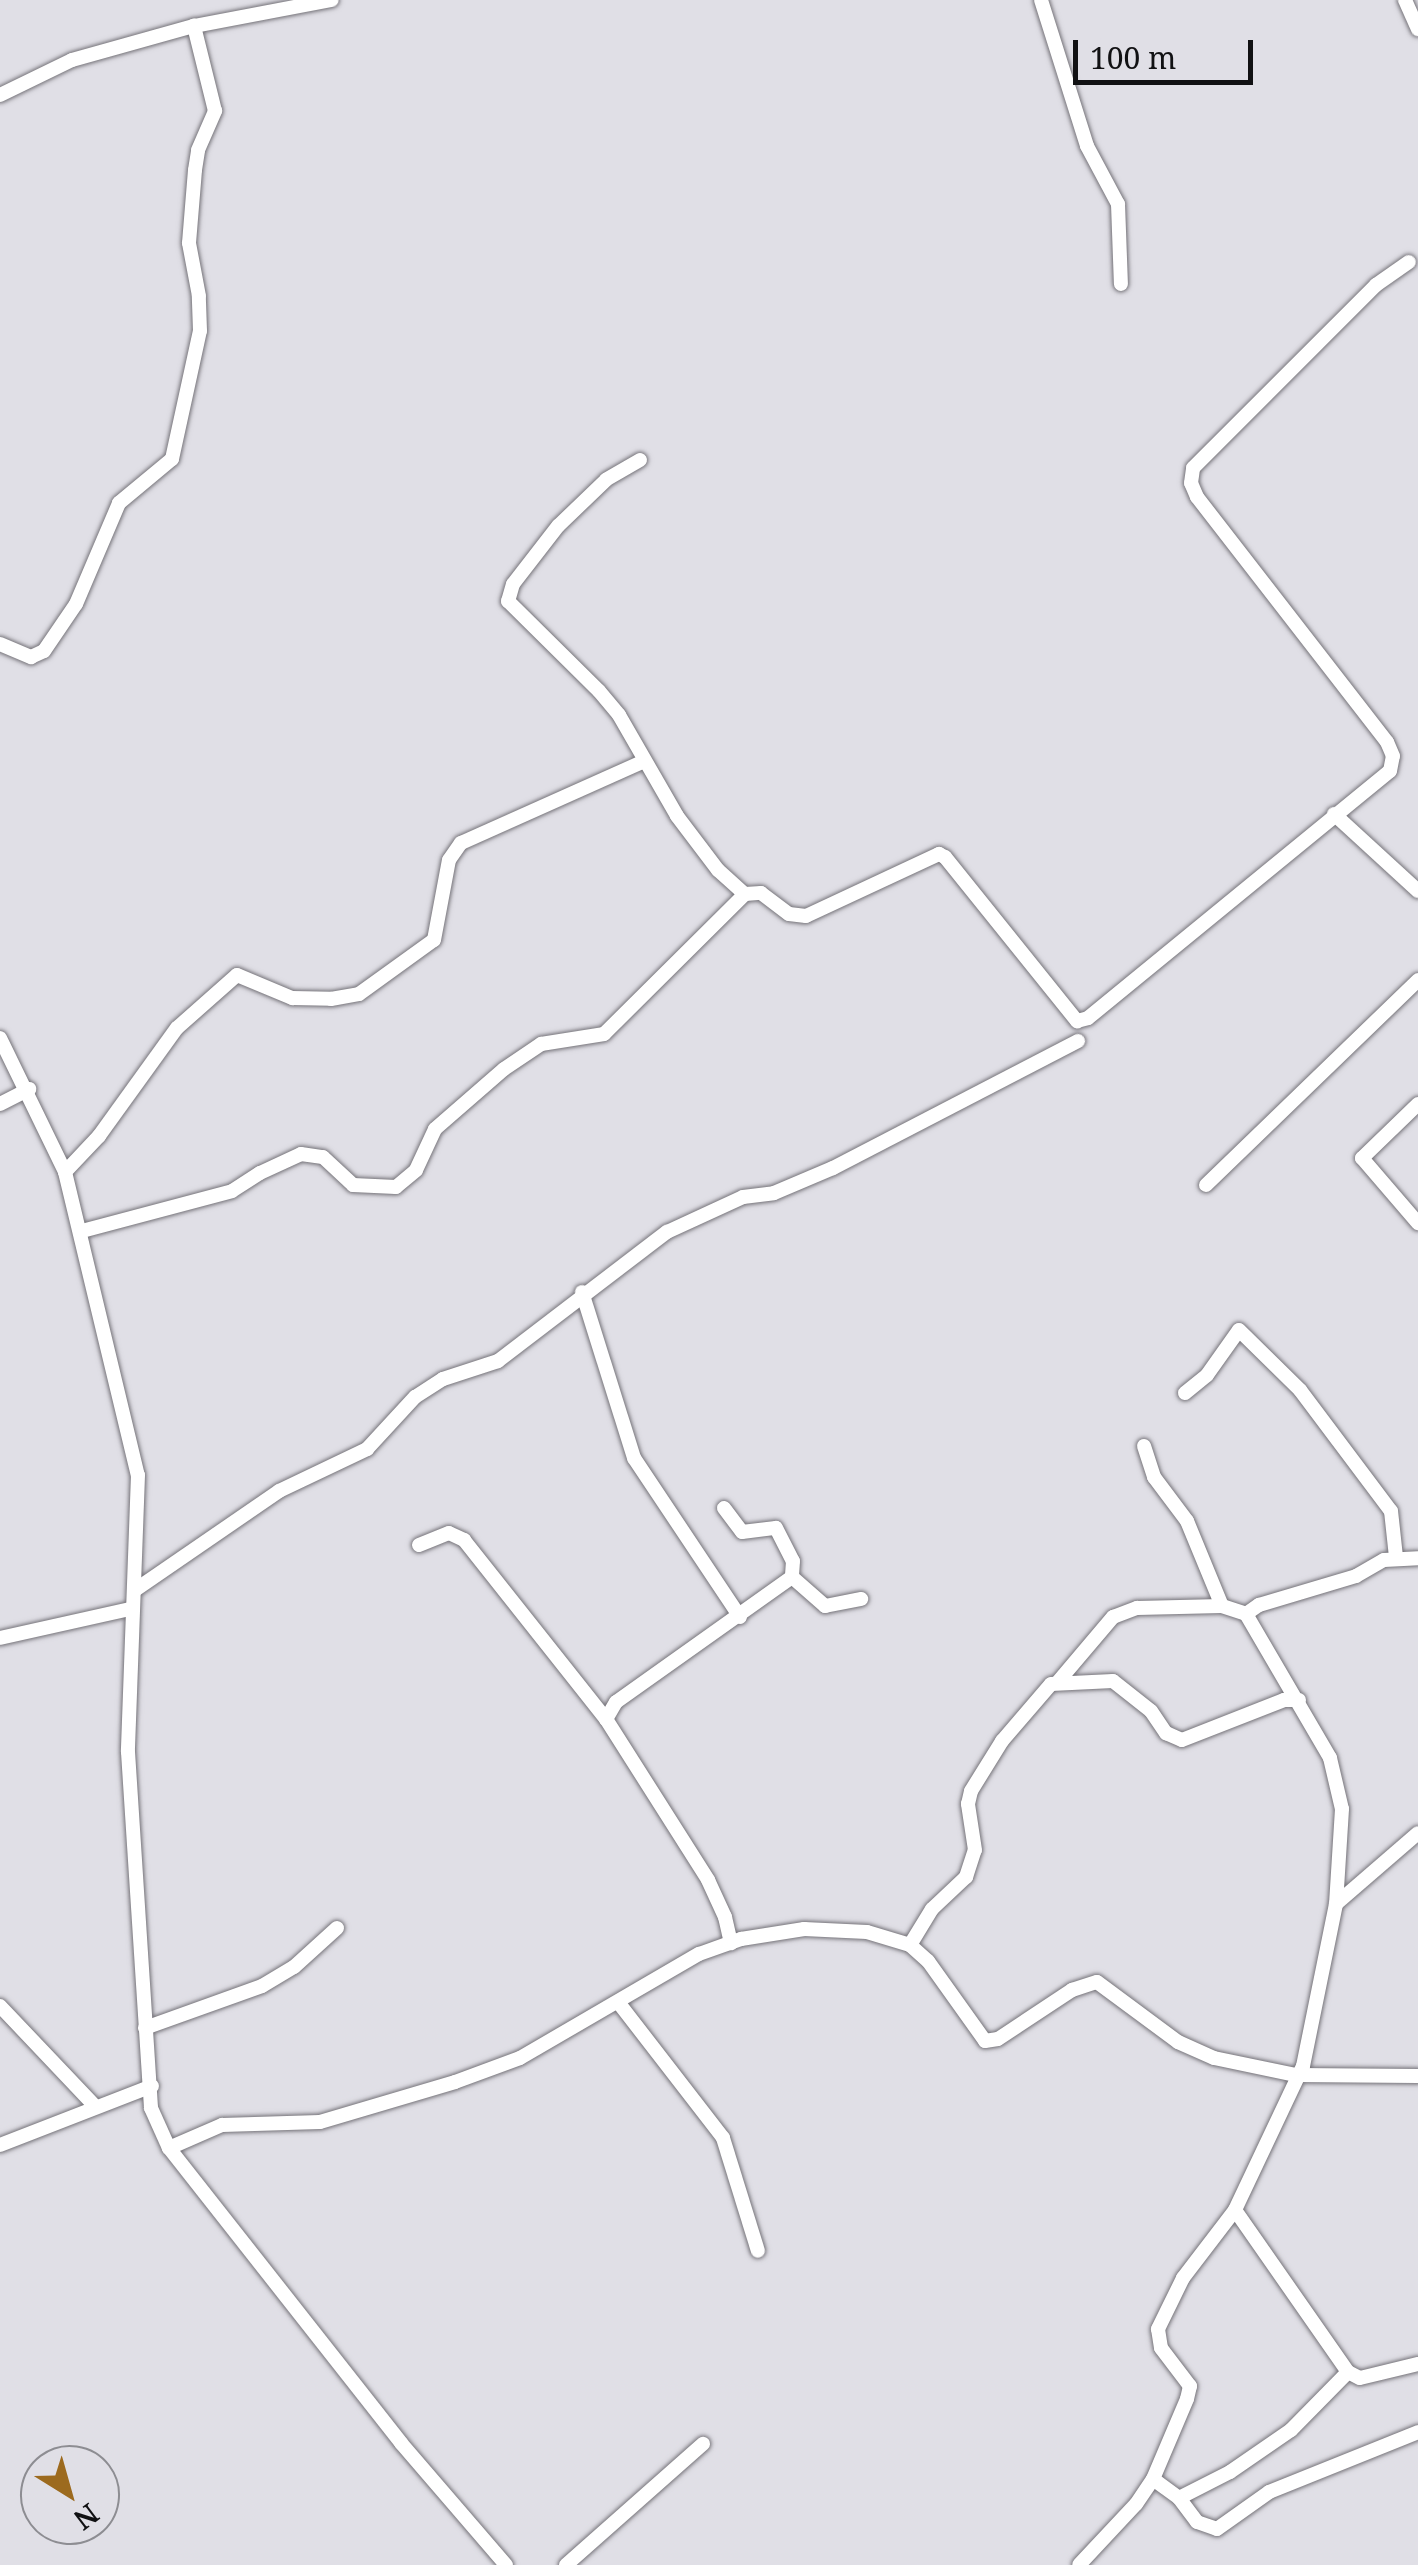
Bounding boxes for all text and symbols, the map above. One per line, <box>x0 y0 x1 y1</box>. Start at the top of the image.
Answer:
scale bar <box>1078 20 1258 82</box>
text: 100 m <box>1090 37 1176 78</box>
north arrow <box>20 2445 120 2545</box>
text: N <box>67 2496 107 2539</box>

